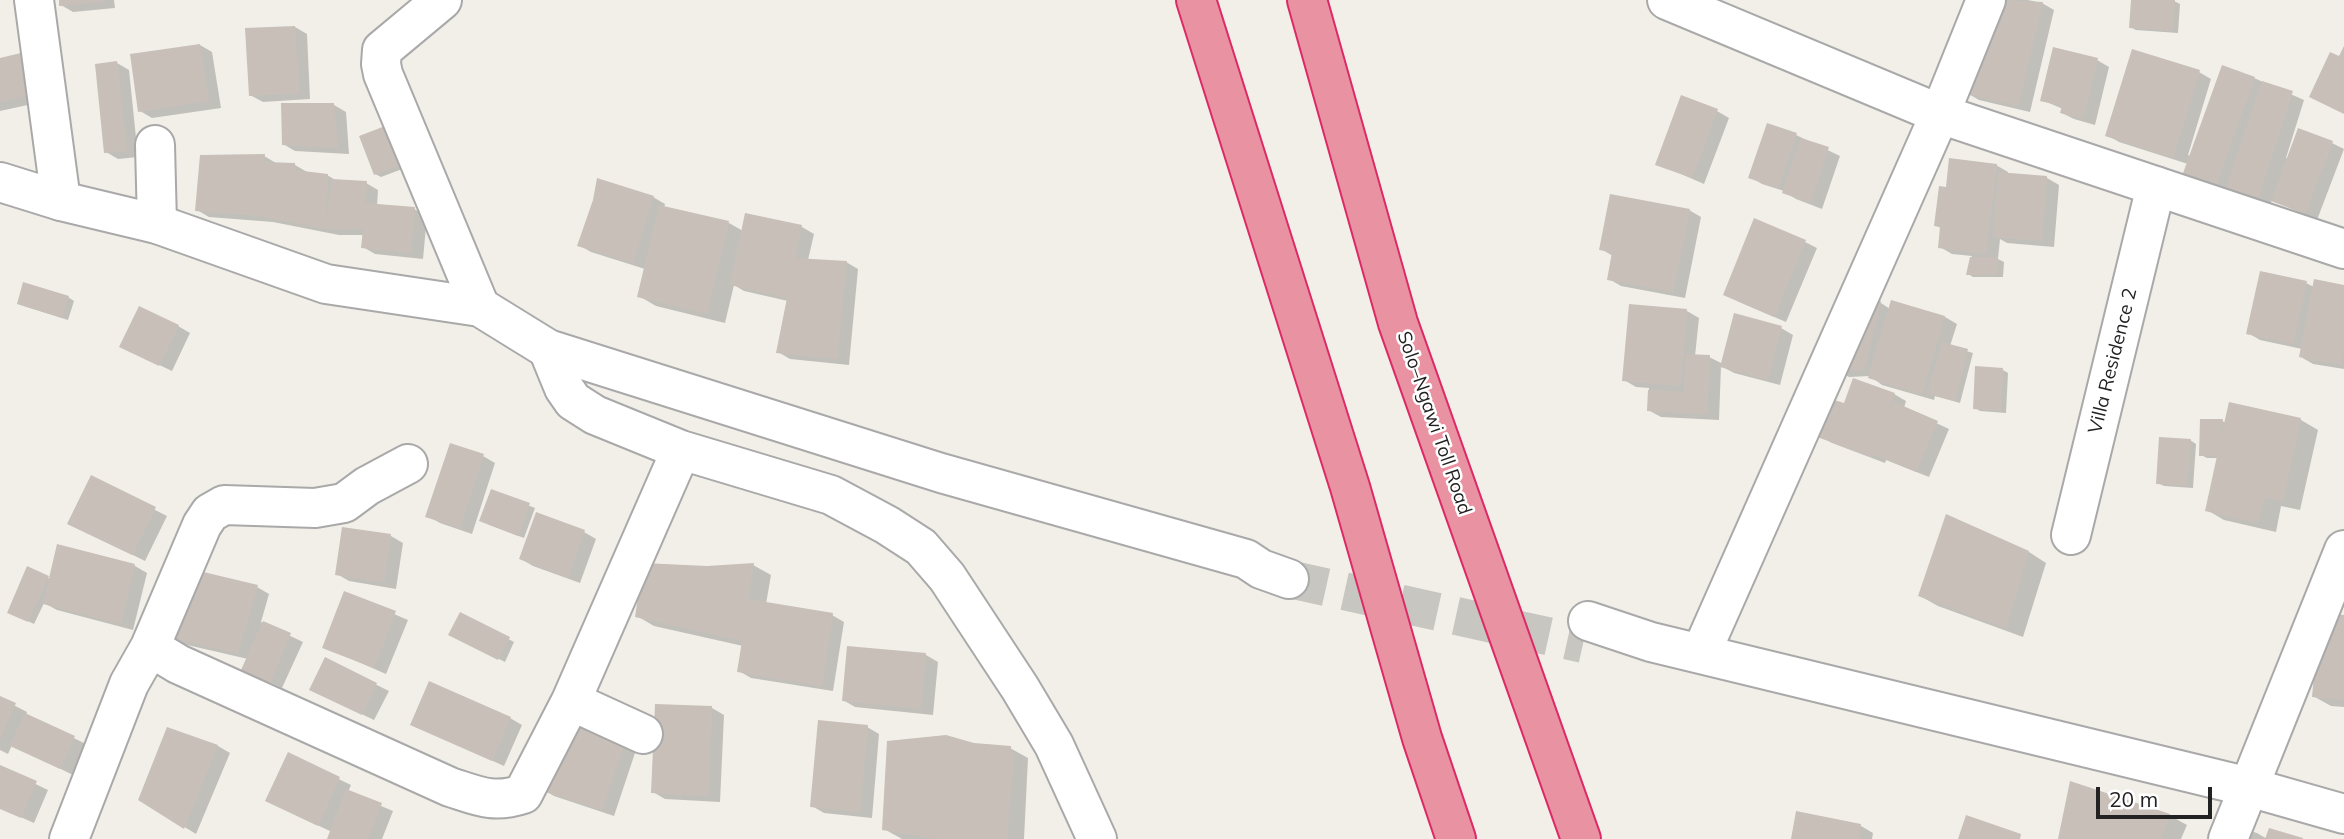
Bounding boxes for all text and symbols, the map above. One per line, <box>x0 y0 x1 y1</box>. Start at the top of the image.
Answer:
street label: Villa Residence 2 <box>2084 286 2142 436</box>
street label: Solo–Ngawi Toll Road <box>1392 328 1476 518</box>
scale bar <box>2099 772 2214 816</box>
text: 20 m <box>2109 786 2158 812</box>

